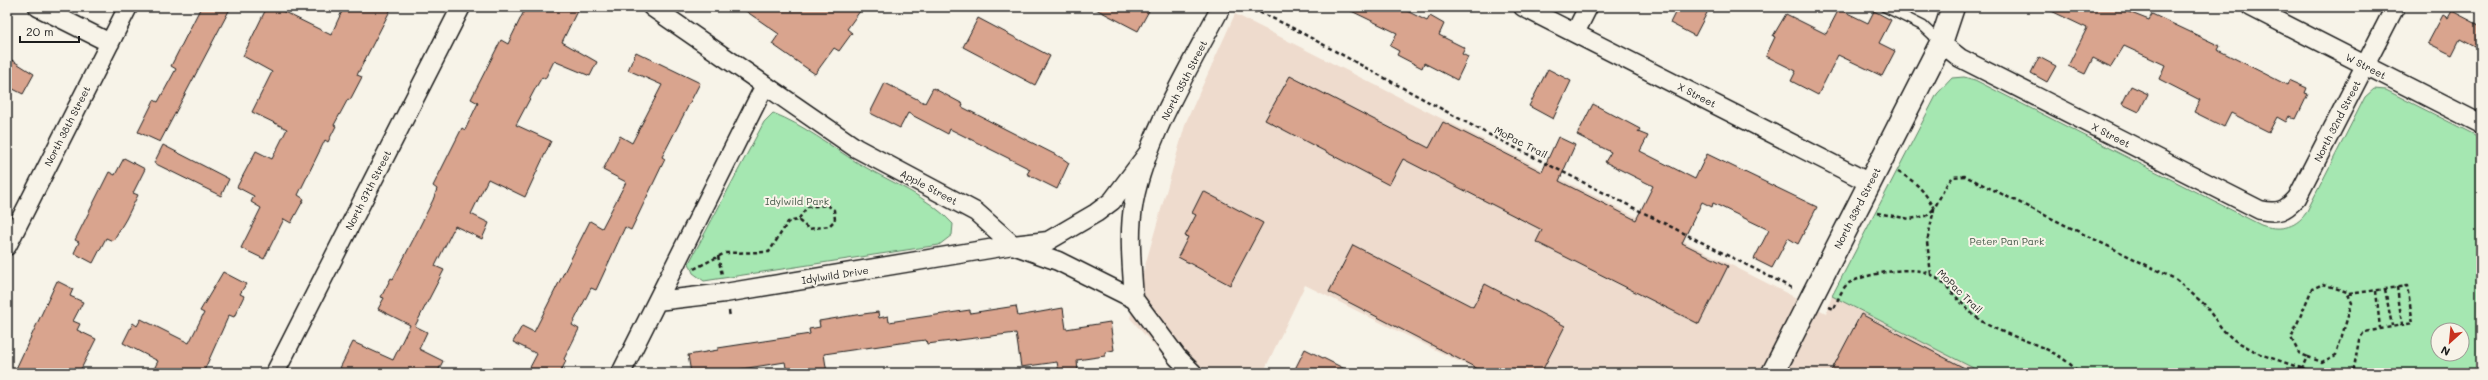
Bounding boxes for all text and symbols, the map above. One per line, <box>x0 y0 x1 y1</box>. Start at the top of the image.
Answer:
scale bar <box>20 18 79 44</box>
text: 20 m <box>26 23 54 39</box>
street label: North 35th Street <box>1158 37 1210 123</box>
street label: W Street <box>2343 50 2389 82</box>
street label: North 32nd Street <box>2310 78 2364 164</box>
street label: X Street <box>1675 79 1719 111</box>
street label: North 38th Street <box>41 83 93 169</box>
street label: X Street <box>2089 119 2133 151</box>
street label: MoPac Trail <box>1492 123 1550 161</box>
street label: North 37th Street <box>342 148 394 232</box>
street label: North 33rd Street <box>1830 165 1884 251</box>
street label: Apple Street <box>898 166 960 208</box>
park label: Idylwild Park <box>765 194 829 208</box>
park label: Peter Pan Park <box>1970 234 2044 248</box>
street label: Idylwild Drive <box>800 263 870 287</box>
street label: MoPac Trail <box>1934 266 1986 316</box>
north arrow <box>2430 322 2470 362</box>
text: N <box>2438 343 2452 360</box>

